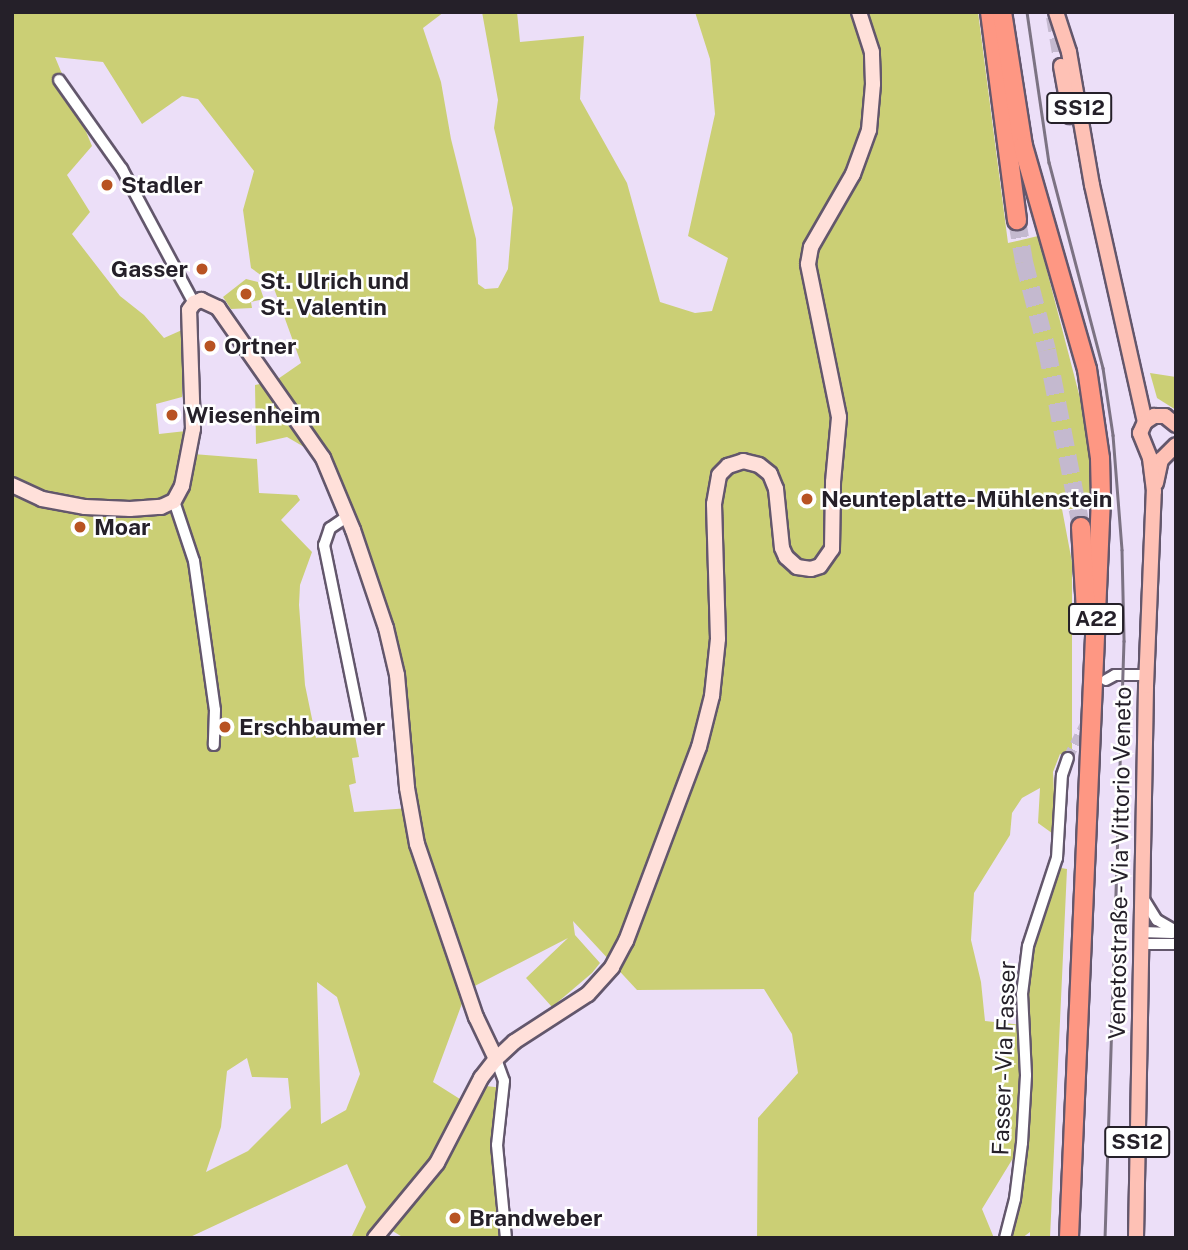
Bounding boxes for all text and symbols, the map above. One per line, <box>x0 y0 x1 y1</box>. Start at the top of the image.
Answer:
road number: SS12 <box>1046 90 1112 126</box>
place label: Stadler <box>121 171 203 199</box>
marker: Stadler <box>99 177 115 193</box>
place label: Gasser <box>111 255 188 283</box>
marker: Gasser <box>194 261 210 277</box>
place label: St. Ulrich und St. Valentin <box>260 267 409 321</box>
marker: St. Ulrich und St. Valentin <box>238 286 254 302</box>
place label: Ortner <box>224 332 297 360</box>
marker: Ortner <box>202 338 218 354</box>
place label: Wiesenheim <box>186 401 320 429</box>
marker: Wiesenheim <box>164 407 180 423</box>
place label: Neunteplatte-Mühlenstein <box>821 485 1112 513</box>
marker: Neunteplatte-Mühlenstein <box>799 491 815 507</box>
place label: Moar <box>94 513 150 541</box>
marker: Moar <box>72 519 88 535</box>
road number: A22 <box>1068 602 1124 636</box>
street label: Venetostraße - Via Vittorio Veneto <box>1103 682 1137 1044</box>
place label: Erschbaumer <box>239 713 385 741</box>
marker: Erschbaumer <box>217 719 233 735</box>
street label: Fasser - Via Fasser <box>987 957 1021 1159</box>
road number: SS12 <box>1104 1124 1170 1160</box>
place label: Brandweber <box>469 1204 602 1232</box>
marker: Brandweber <box>447 1210 463 1226</box>

